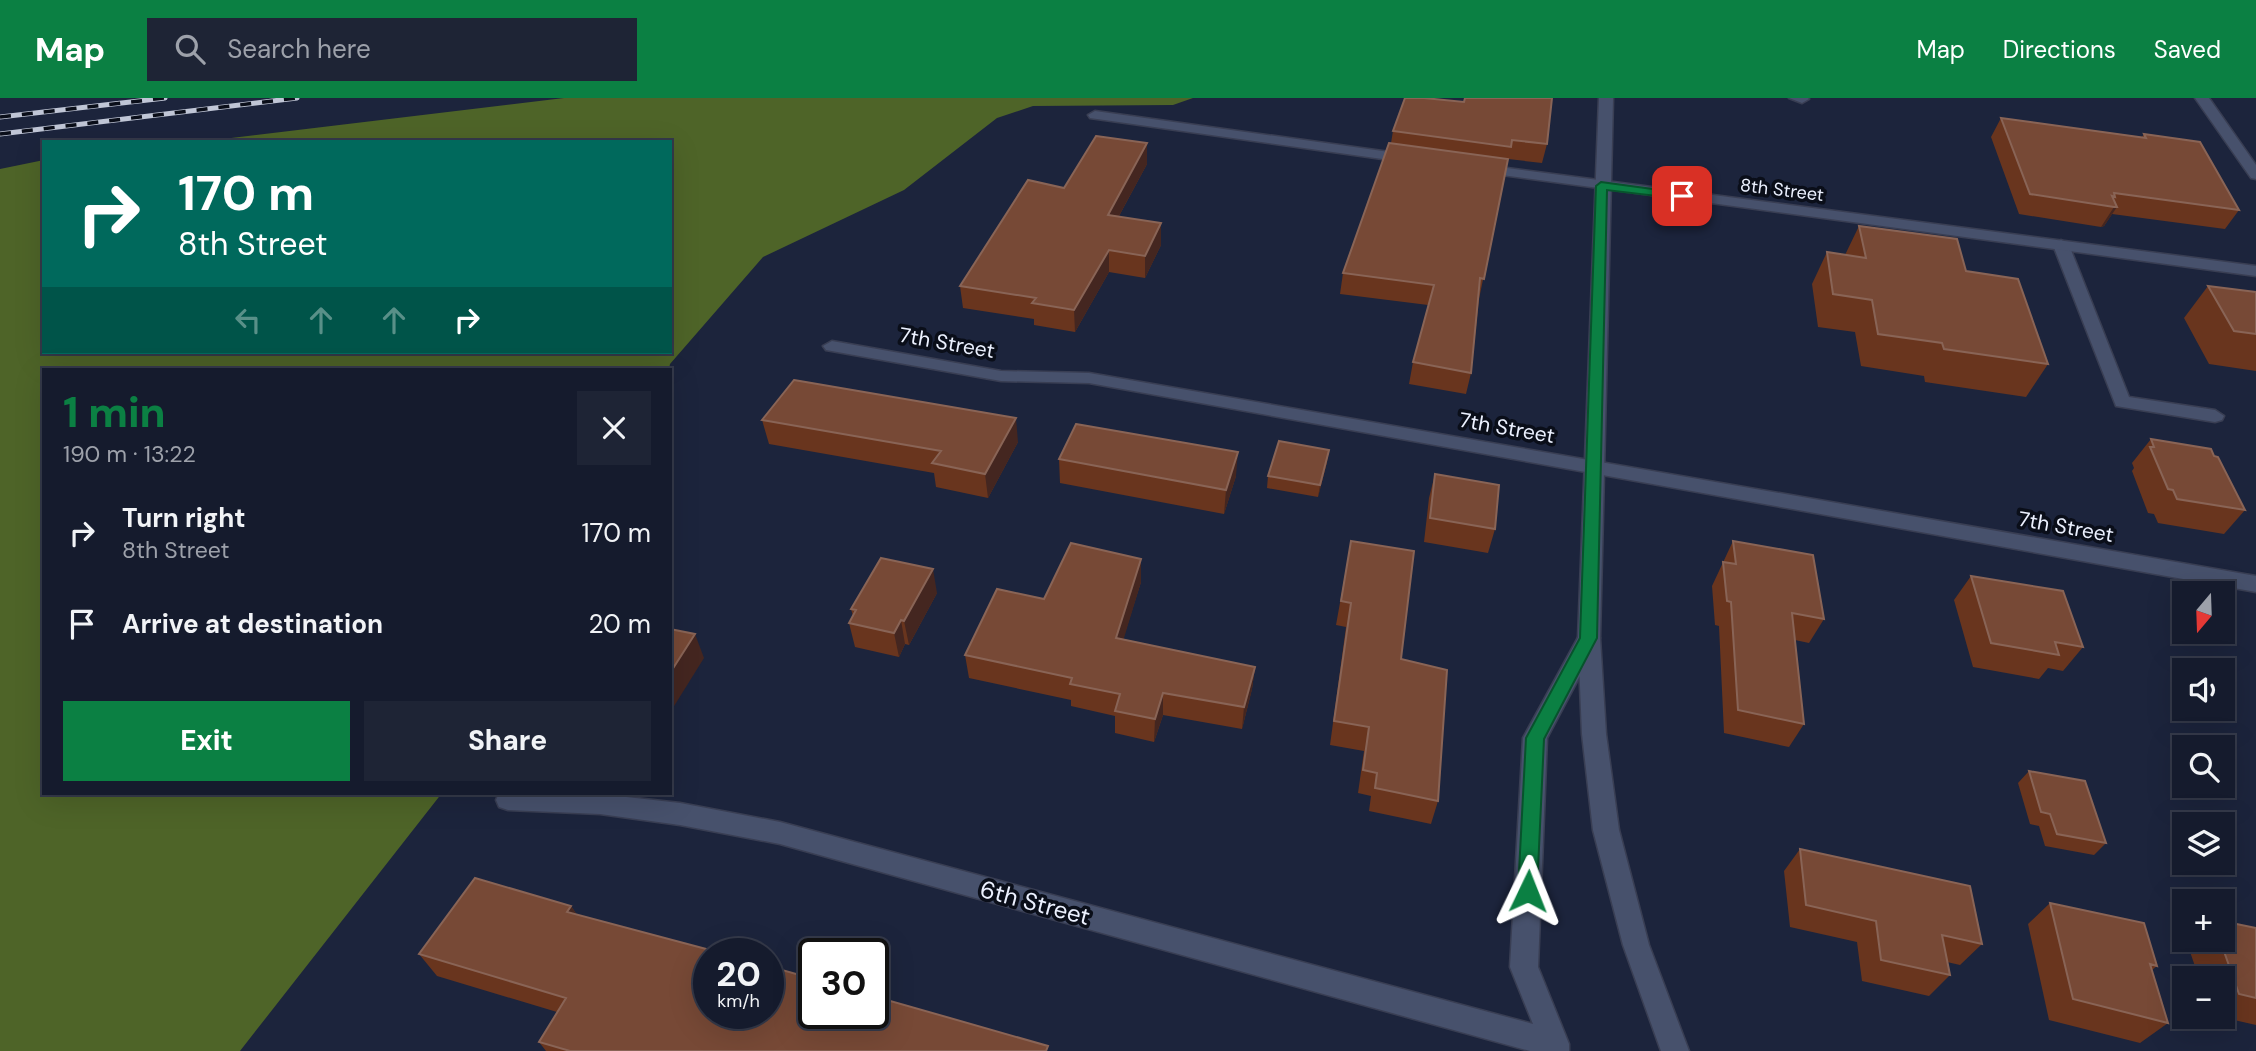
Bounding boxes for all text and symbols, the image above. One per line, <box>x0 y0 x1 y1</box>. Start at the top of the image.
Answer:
search box <box>147 18 637 81</box>
text: Map <box>35 28 105 71</box>
icon: search <box>171 30 209 68</box>
text: Search here <box>227 32 371 66</box>
text: Map <box>1917 34 1965 65</box>
text: Directions <box>2003 34 2116 65</box>
text: Saved <box>2154 34 2221 65</box>
text: 170 m <box>178 161 314 225</box>
pin <box>1652 166 1712 226</box>
icon: right <box>63 168 154 259</box>
street label: 8th Street <box>1739 173 1825 207</box>
icon: arrive <box>1663 177 1701 215</box>
text: 8th Street <box>178 223 328 265</box>
icon: left <box>229 301 267 339</box>
icon: ahead <box>302 301 340 339</box>
icon: ahead <box>375 301 413 339</box>
icon: right <box>448 301 486 339</box>
street label: 7th Street <box>897 321 997 365</box>
text: 1 min <box>63 385 166 440</box>
button: close <box>577 391 651 465</box>
street label: 7th Street <box>1457 406 1557 450</box>
text: 190 m · 13:22 <box>63 439 196 469</box>
text: Turn right <box>122 501 246 535</box>
street label: 7th Street <box>2016 505 2116 549</box>
icon: right <box>63 514 101 552</box>
text: 170 m <box>582 516 651 550</box>
text: 8th Street <box>122 535 230 565</box>
north arrow <box>2172 581 2235 644</box>
map controls <box>2172 581 2235 1029</box>
icon: arrive <box>63 605 101 643</box>
text: Arrive at destination <box>122 607 383 641</box>
text: 20 m <box>588 607 651 641</box>
button: sound <box>2172 658 2235 721</box>
button: Exit <box>63 701 350 781</box>
button: Share <box>364 701 651 781</box>
button: search <box>2172 735 2235 798</box>
button: layers <box>2172 812 2235 875</box>
position arrow <box>1491 854 1565 928</box>
street label: 6th Street <box>977 873 1094 932</box>
button: + <box>2172 889 2235 952</box>
speed limit sign: 30 <box>798 938 889 1029</box>
text: 20 <box>716 951 761 997</box>
button: − <box>2172 966 2235 1029</box>
text: km/h <box>717 989 760 1013</box>

